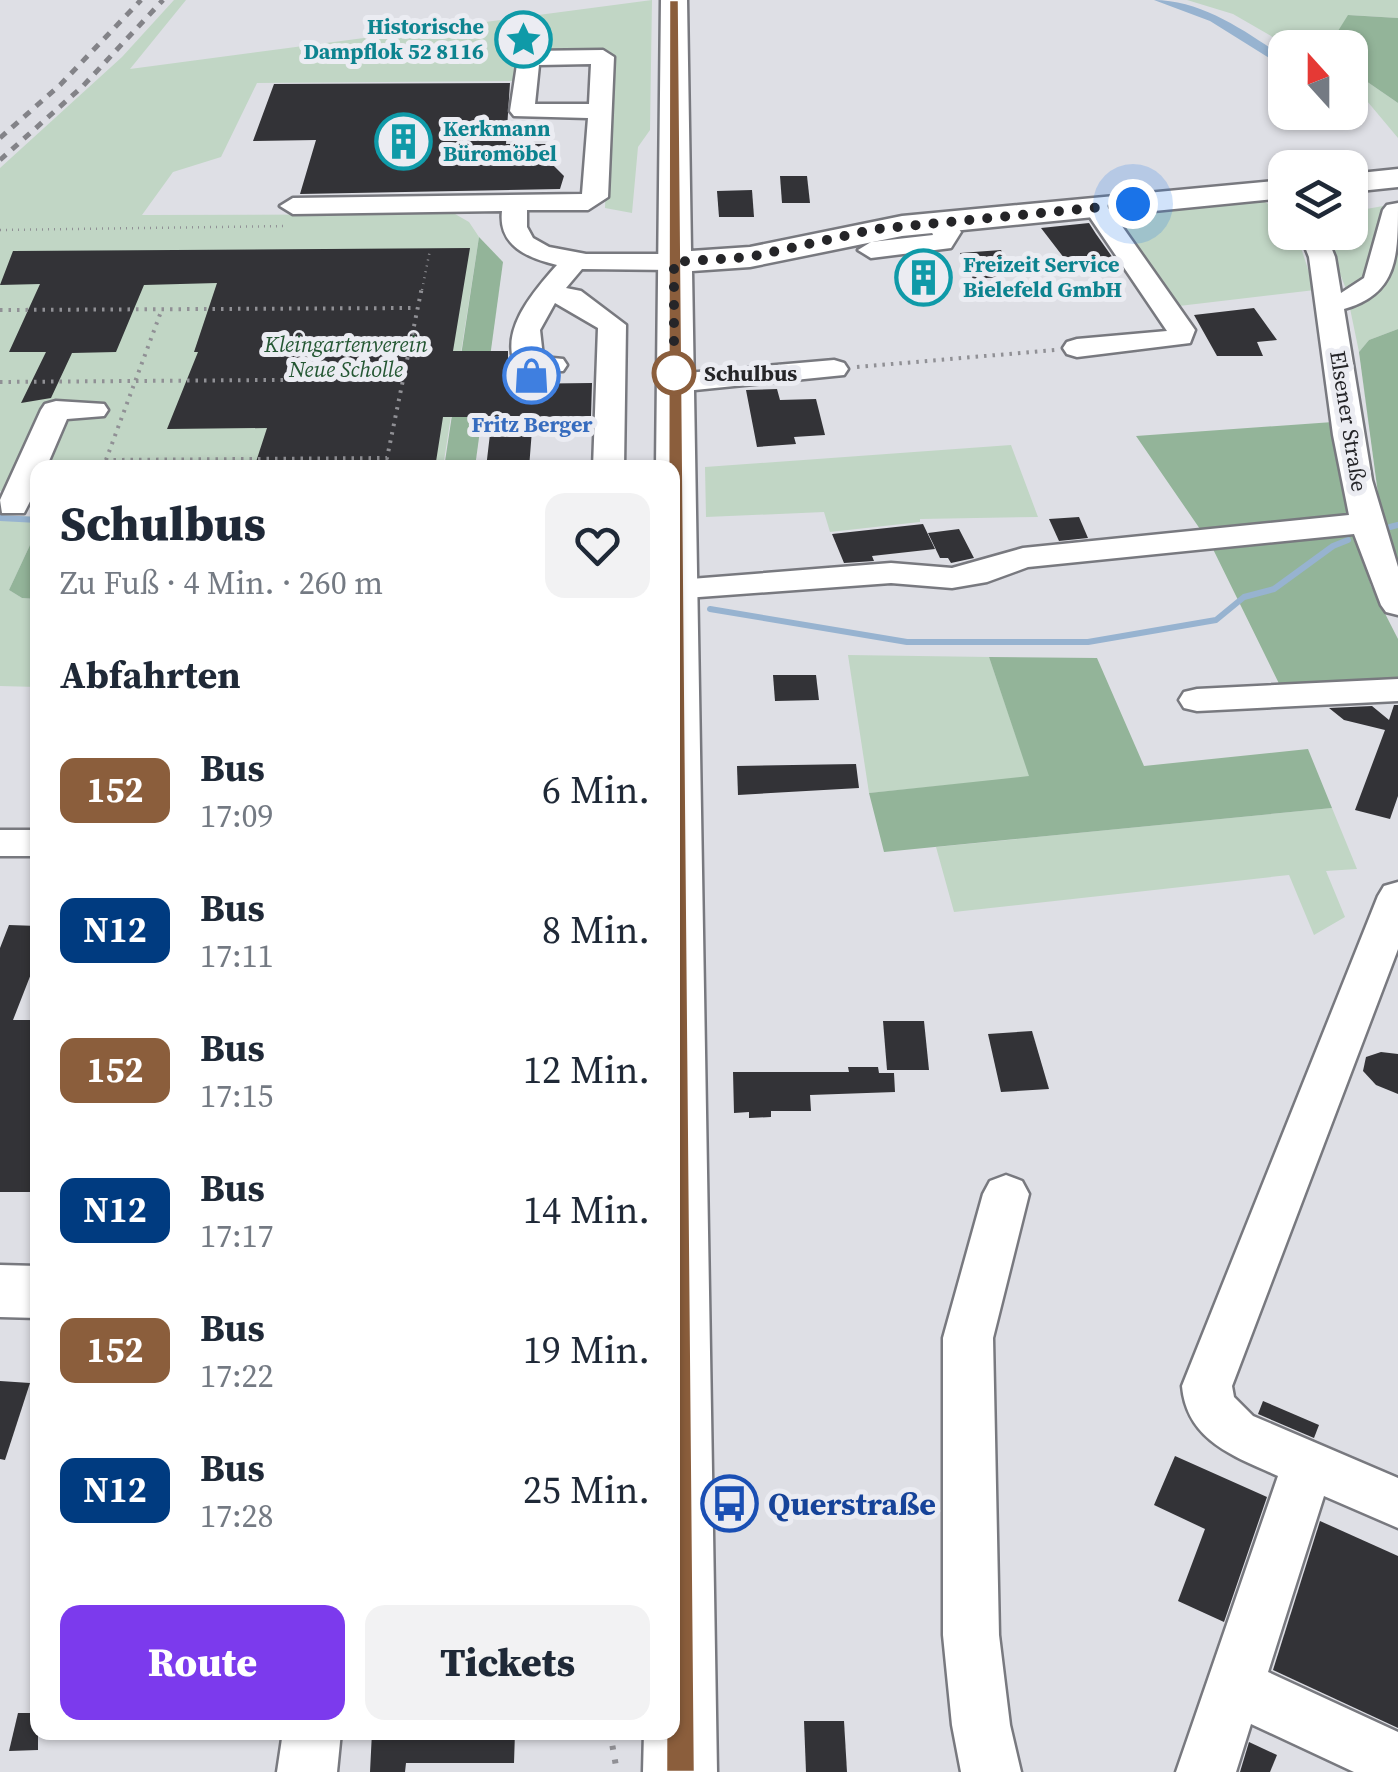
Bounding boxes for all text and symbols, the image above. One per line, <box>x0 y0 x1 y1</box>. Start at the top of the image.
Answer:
place icon: Historische Dampflok 52 8116 <box>493 9 553 69</box>
place label: Historische Dampflok 52 8116 <box>303 11 484 66</box>
north arrow <box>1268 30 1368 130</box>
map controls <box>1268 30 1368 250</box>
building icon: Kerkmann Büromöbel <box>374 111 434 171</box>
place label: Kerkmann Büromöbel <box>443 113 557 168</box>
button: layers <box>1268 150 1368 250</box>
your location <box>1108 179 1158 229</box>
building icon: Freizeit Service Bielefeld GmbH <box>894 247 954 307</box>
place label: Freizeit Service Bielefeld GmbH <box>963 249 1122 304</box>
park label: Kleingartenverein Neue Scholle <box>263 329 428 384</box>
shop icon: Fritz Berger <box>502 346 562 406</box>
street label: Elsener Straße <box>1323 348 1375 494</box>
marker: Schulbus <box>653 352 695 394</box>
place label: Schulbus <box>704 358 797 388</box>
place label: Fritz Berger <box>471 409 593 439</box>
text: Schulbus <box>60 490 266 556</box>
button: heart <box>545 493 650 598</box>
text: Zu Fuß · 4 Min. · 260 m <box>60 561 383 605</box>
text: Abfahrten <box>60 649 241 701</box>
text: Bus <box>200 742 265 794</box>
text: 6 Min. <box>542 764 650 816</box>
text: 152 <box>87 766 143 814</box>
text: 17:09 <box>200 794 274 838</box>
text: Bus <box>200 882 265 934</box>
text: 8 Min. <box>542 904 650 956</box>
text: N12 <box>83 906 147 954</box>
text: 17:11 <box>200 934 274 978</box>
text: Bus <box>200 1022 265 1074</box>
text: 12 Min. <box>523 1044 650 1096</box>
text: 152 <box>87 1046 143 1094</box>
text: 17:15 <box>200 1074 274 1118</box>
text: Bus <box>200 1162 265 1214</box>
text: 14 Min. <box>523 1184 650 1236</box>
text: N12 <box>83 1186 147 1234</box>
text: 17:17 <box>200 1214 274 1258</box>
text: Bus <box>200 1302 265 1354</box>
text: 19 Min. <box>523 1324 650 1376</box>
text: 152 <box>87 1326 143 1374</box>
text: 17:22 <box>200 1354 274 1398</box>
text: Bus <box>200 1442 265 1494</box>
text: 25 Min. <box>523 1464 650 1516</box>
text: N12 <box>83 1466 147 1514</box>
bus stop icon: Querstraße <box>699 1474 759 1534</box>
place label: Querstraße <box>768 1482 936 1526</box>
text: 17:28 <box>200 1494 274 1538</box>
button: Route <box>60 1605 345 1720</box>
button: Tickets <box>365 1605 650 1720</box>

